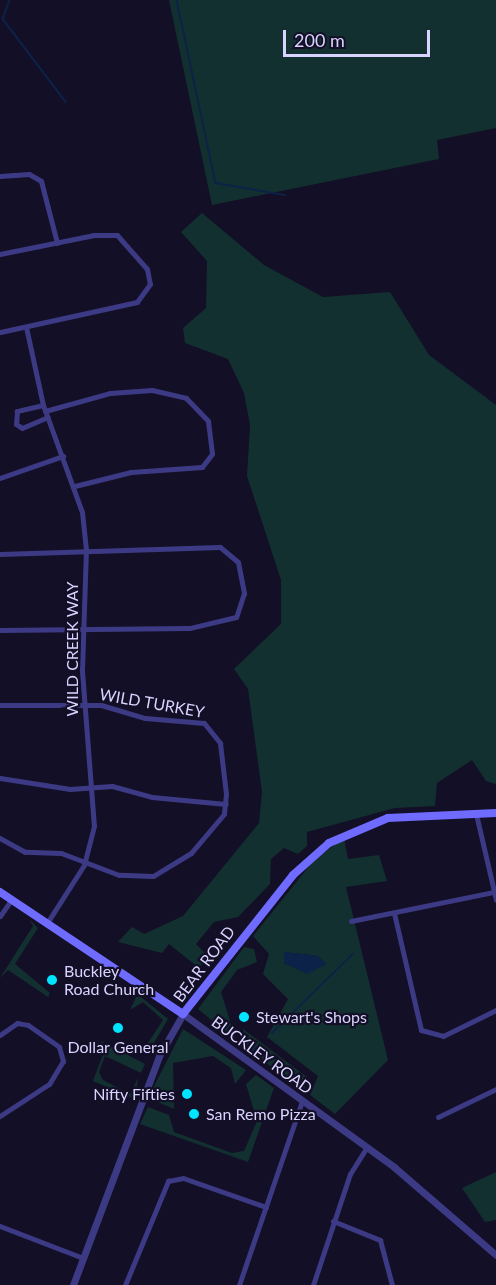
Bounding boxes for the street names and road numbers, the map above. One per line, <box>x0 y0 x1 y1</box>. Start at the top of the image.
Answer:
street label: WILD CREEK WAY <box>62 582 82 716</box>
street label: WILD TURKEY <box>98 684 206 722</box>
street label: BEAR ROAD <box>169 922 239 1006</box>
street label: BUCKLEY ROAD <box>208 1012 316 1098</box>

